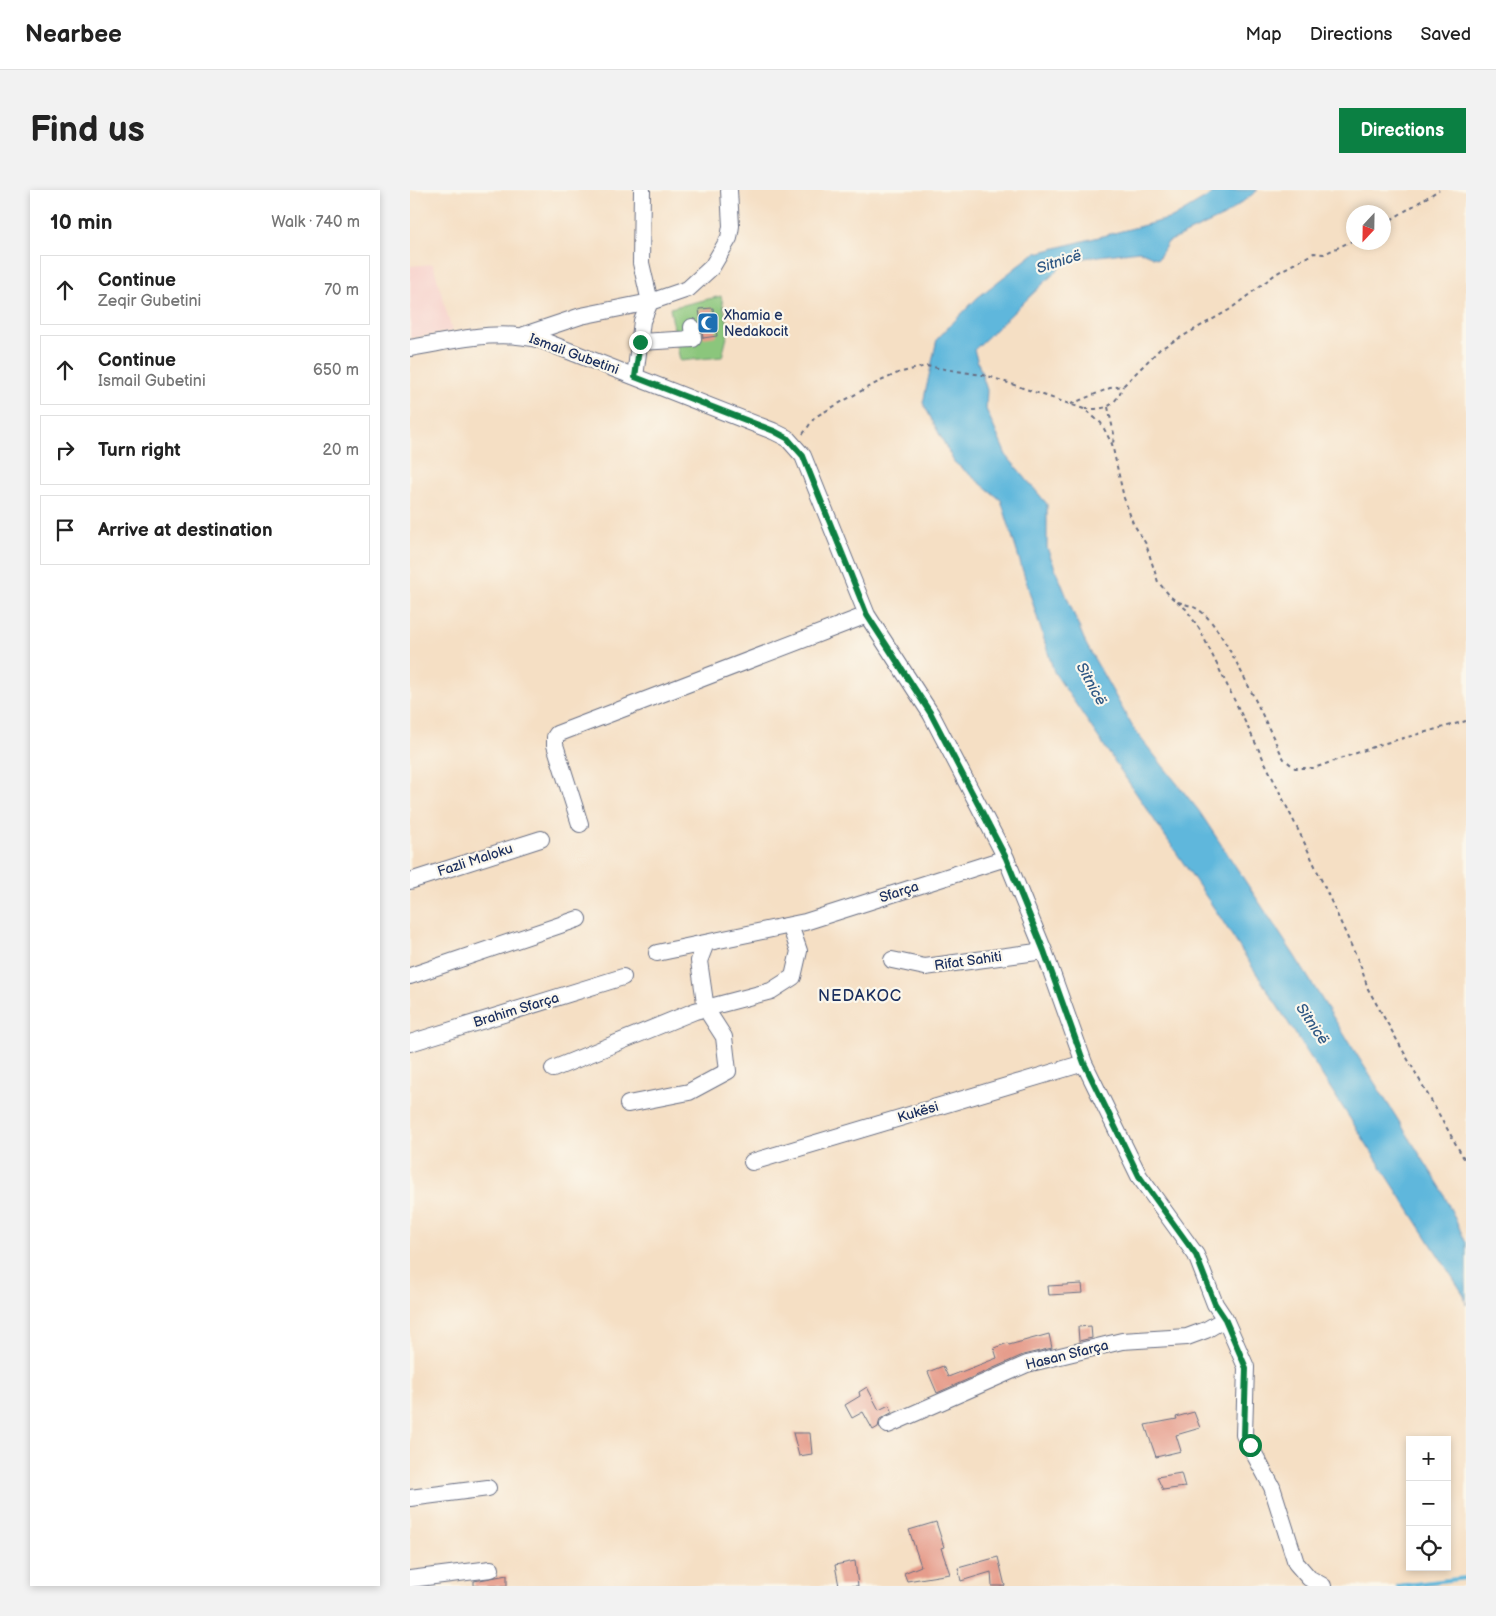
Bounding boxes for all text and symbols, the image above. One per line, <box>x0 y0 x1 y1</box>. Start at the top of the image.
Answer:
text: Nearbee <box>25 20 122 49</box>
text: Map <box>1246 24 1282 45</box>
text: Directions <box>1310 24 1392 45</box>
text: Saved <box>1420 24 1471 45</box>
button: Directions <box>1339 108 1466 153</box>
text: Find us <box>30 109 145 152</box>
north arrow <box>1346 205 1391 250</box>
text: 10 min <box>50 210 112 235</box>
text: Walk · 740 m <box>271 213 360 232</box>
water label: Sitnicë <box>1034 246 1084 278</box>
text: Continue <box>98 269 176 292</box>
icon: ahead <box>51 276 79 304</box>
text: 70 m <box>324 281 359 300</box>
text: Zeqir Gubetini <box>98 292 201 311</box>
place label: Xhamia e Nedakocit <box>723 307 789 340</box>
mosque icon: Xhamia e Nedakocit <box>696 311 720 335</box>
street label: Ismail Gubetini <box>527 330 621 378</box>
route end <box>629 331 652 354</box>
text: Continue <box>98 349 176 372</box>
icon: ahead <box>51 356 79 384</box>
text: 650 m <box>313 361 359 380</box>
text: Ismail Gubetini <box>98 372 206 391</box>
icon: right <box>51 436 79 464</box>
text: Turn right <box>98 439 181 462</box>
text: 20 m <box>323 441 359 460</box>
icon: arrive <box>51 516 79 544</box>
text: Arrive at destination <box>98 519 273 542</box>
water label: Sitnicë <box>1072 659 1111 709</box>
street label: Fazli Maloku <box>435 840 515 880</box>
street label: Sfarça <box>877 878 921 906</box>
street label: Rifat Sahiti <box>933 948 1003 974</box>
district label: NEDAKOC <box>818 987 902 1006</box>
street label: Brahim Sfarça <box>471 989 561 1031</box>
water label: Sitnicë <box>1291 1000 1333 1049</box>
street label: Kukësi <box>896 1098 940 1126</box>
street label: Hasan Sfarça <box>1024 1336 1110 1373</box>
route start <box>1239 1434 1262 1457</box>
map controls <box>1406 1436 1451 1571</box>
button: + <box>1406 1436 1451 1481</box>
button: − <box>1406 1481 1451 1526</box>
button: locate <box>1406 1526 1451 1571</box>

